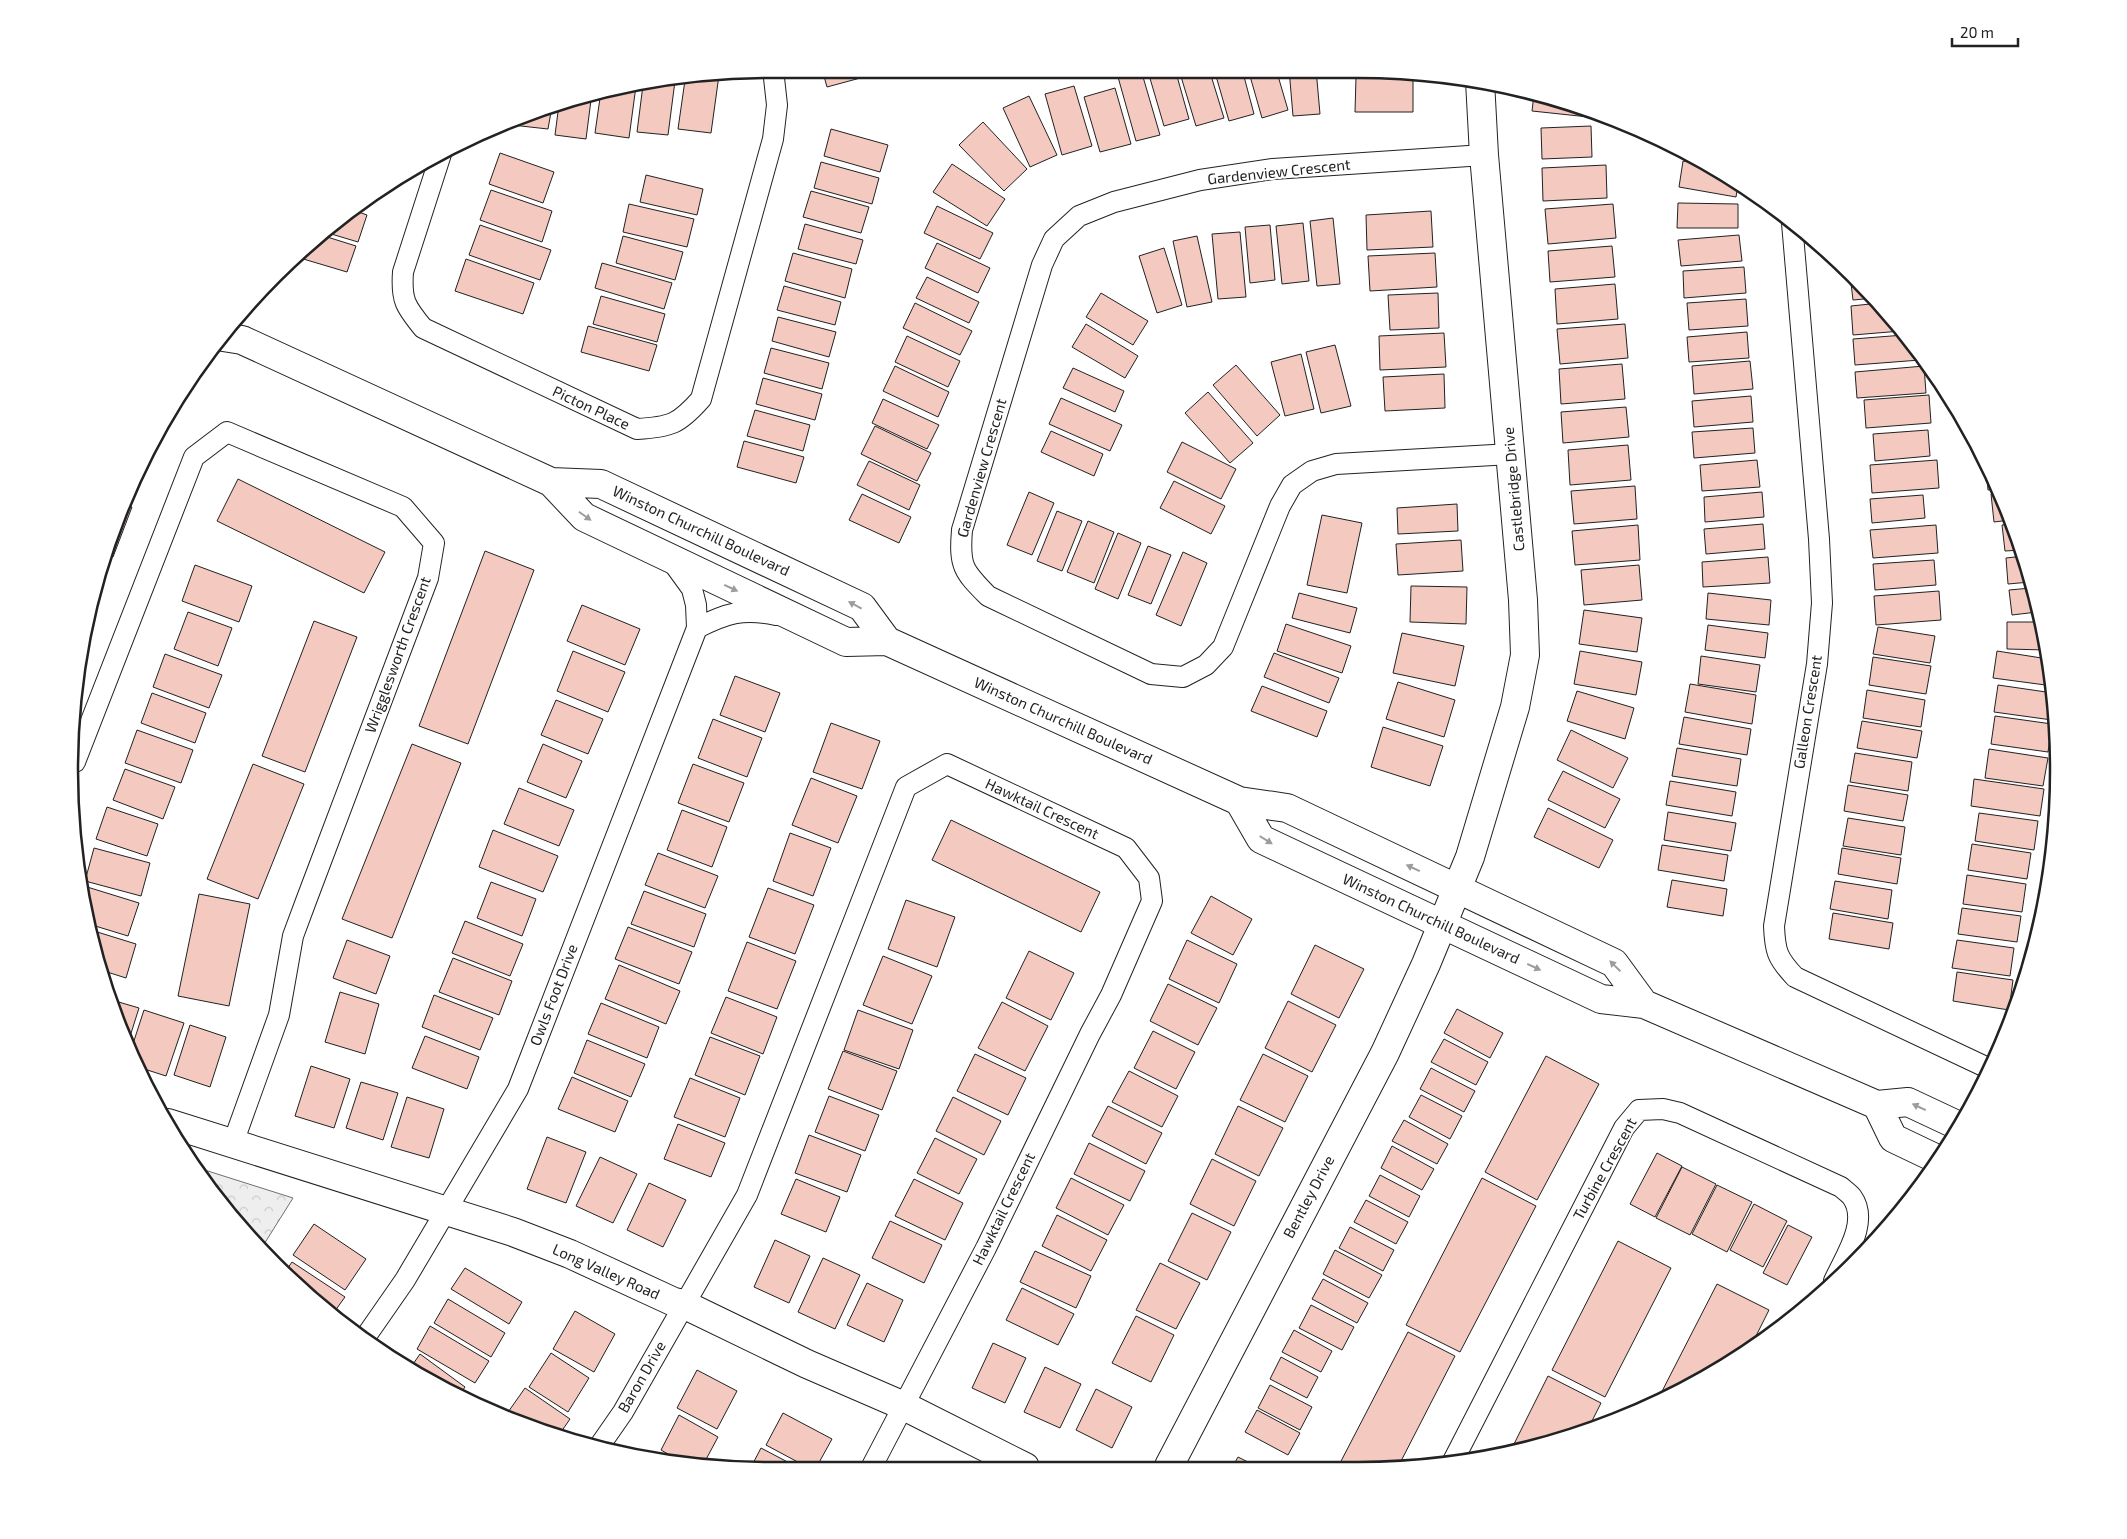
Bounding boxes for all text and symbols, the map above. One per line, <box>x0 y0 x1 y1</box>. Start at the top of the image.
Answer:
scale bar <box>1952 15 2018 47</box>
text: 20 m <box>1960 23 1994 41</box>
street label: Gardenview Crescent <box>1206 155 1352 187</box>
street label: Picton Place <box>550 381 633 433</box>
street label: Gardenview Crescent <box>953 396 1010 539</box>
street label: Castlebridge Drive <box>1499 426 1527 552</box>
street label: Winston Churchill Boulevard <box>610 481 793 579</box>
one-way arrow <box>578 511 592 521</box>
street label: Wrigglesworth Crescent <box>360 574 434 735</box>
one-way arrow <box>724 584 738 592</box>
one-way arrow <box>848 601 863 609</box>
street label: Galleon Crescent <box>1789 653 1825 770</box>
street label: Winston Churchill Boulevard <box>971 673 1155 768</box>
street label: Hawktail Crescent <box>983 774 1102 842</box>
one-way arrow <box>1260 835 1273 844</box>
one-way arrow <box>1406 864 1420 872</box>
street label: Winston Churchill Boulevard <box>1340 869 1523 967</box>
street label: Owls Foot Drive <box>525 941 581 1048</box>
one-way arrow <box>1609 960 1621 972</box>
one-way arrow <box>1527 964 1541 972</box>
one-way arrow <box>1912 1103 1926 1111</box>
street label: Turbine Crescent <box>1569 1114 1640 1223</box>
street label: Hawktail Crescent <box>968 1149 1038 1268</box>
street label: Bentley Drive <box>1279 1152 1337 1241</box>
street label: Long Valley Road <box>550 1239 663 1303</box>
street label: Baron Drive <box>613 1338 669 1415</box>

